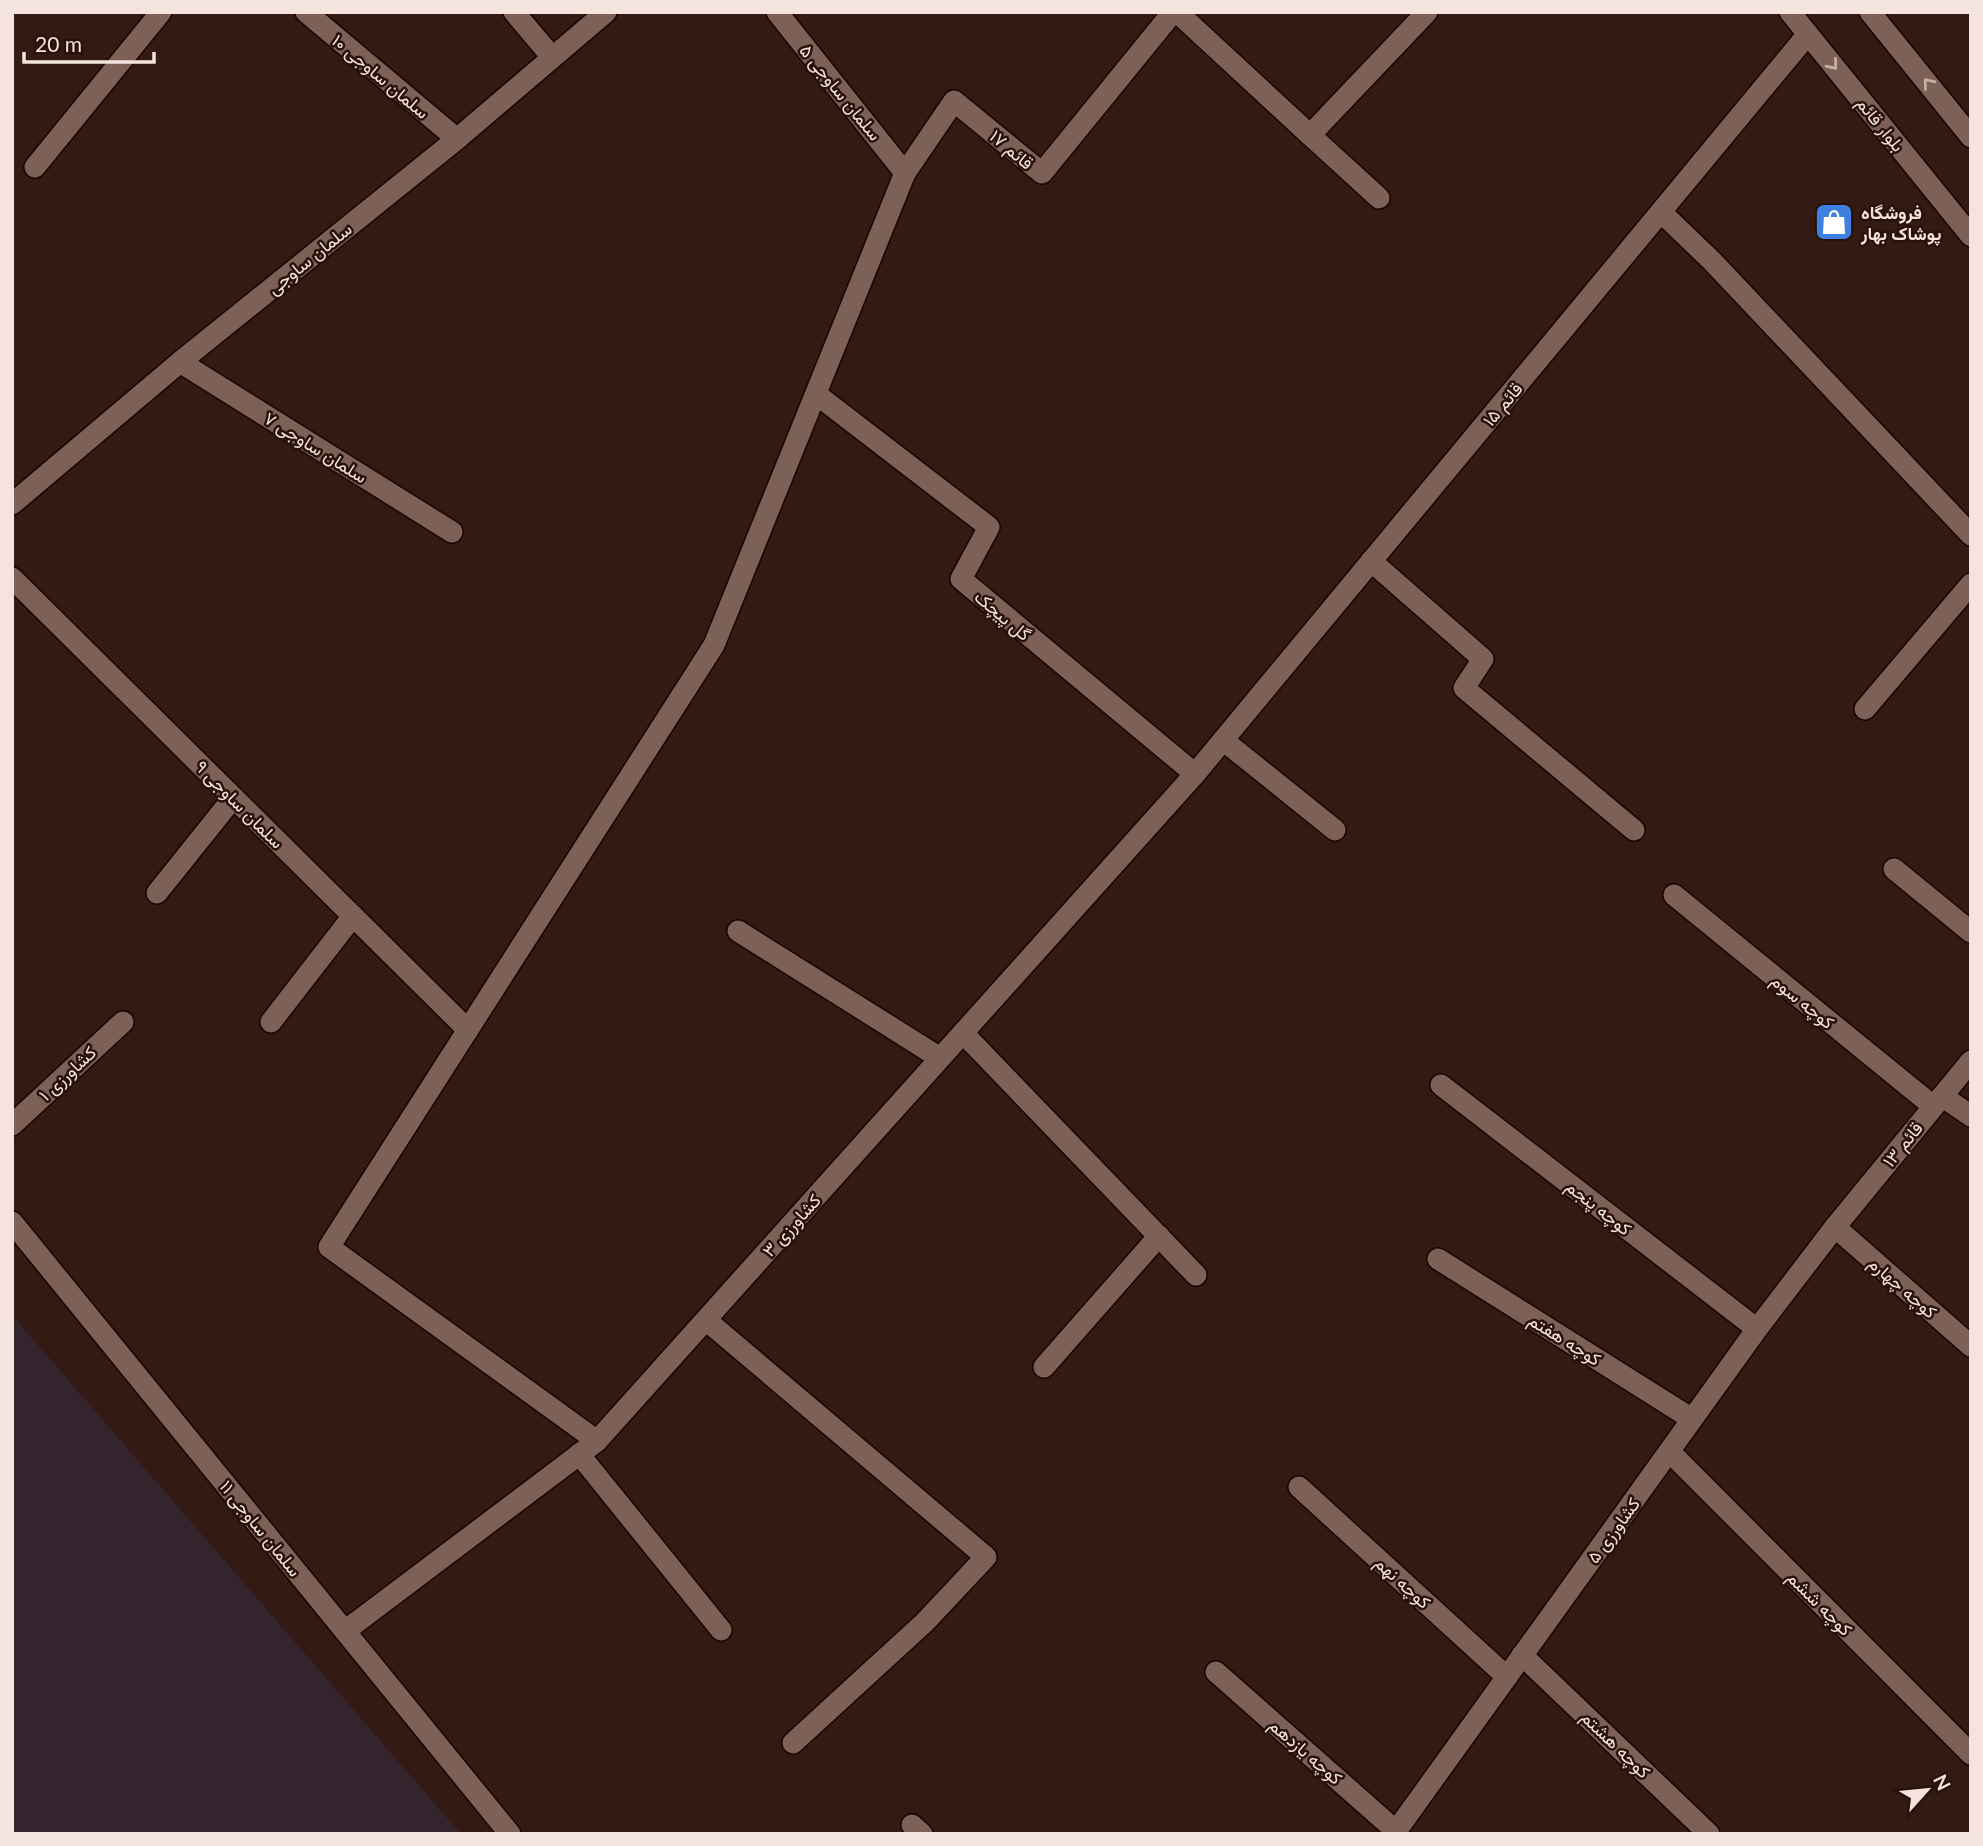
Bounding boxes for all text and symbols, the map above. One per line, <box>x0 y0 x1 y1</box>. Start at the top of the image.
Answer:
scale bar <box>24 21 154 65</box>
street label: سلمان ساوجی ۱۰ <box>327 29 434 124</box>
text: 20 m <box>35 31 82 56</box>
street label: سلمان ساوجی ۵ <box>795 39 887 145</box>
one-way arrow <box>1825 58 1838 70</box>
one-way arrow <box>1924 79 1936 92</box>
street label: بلوار قائم <box>1851 92 1910 157</box>
street label: قائم ۱۷ <box>984 124 1038 175</box>
shop icon: فروشگاه پوشاک بهار <box>1813 201 1855 243</box>
place label: فروشگاه پوشاک بهار <box>1860 201 1942 246</box>
street label: سلمان ساوجی <box>262 217 356 300</box>
street label: قائم ۱۵ <box>1477 378 1528 432</box>
street label: سلمان ساوجی ۷ <box>260 407 372 488</box>
street label: گل پیچک <box>969 585 1036 646</box>
street label: سلمان ساوجی ۹ <box>191 755 289 853</box>
street label: کوچه سوم <box>1766 969 1839 1035</box>
street label: کشاورزی ۱ <box>34 1041 101 1106</box>
street label: قائم ۱۳ <box>1877 1117 1928 1172</box>
street label: کوچه پنجم <box>1561 1175 1636 1241</box>
street label: کشاورزی ۳ <box>757 1189 826 1262</box>
street label: کوچه چهارم <box>1863 1251 1942 1324</box>
street label: کوچه هفتم <box>1524 1308 1605 1372</box>
street label: سلمان ساوجی ۱۱ <box>215 1475 306 1581</box>
street label: کشاورزی ۵ <box>1582 1493 1645 1568</box>
street label: کوچه نهم <box>1369 1551 1435 1614</box>
street label: کوچه ششم <box>1782 1566 1857 1641</box>
street label: کوچه هشتم <box>1575 1706 1655 1784</box>
street label: کوچه یازدهم <box>1264 1713 1347 1790</box>
north arrow <box>1892 1755 1962 1825</box>
text: N <box>1929 1770 1956 1794</box>

